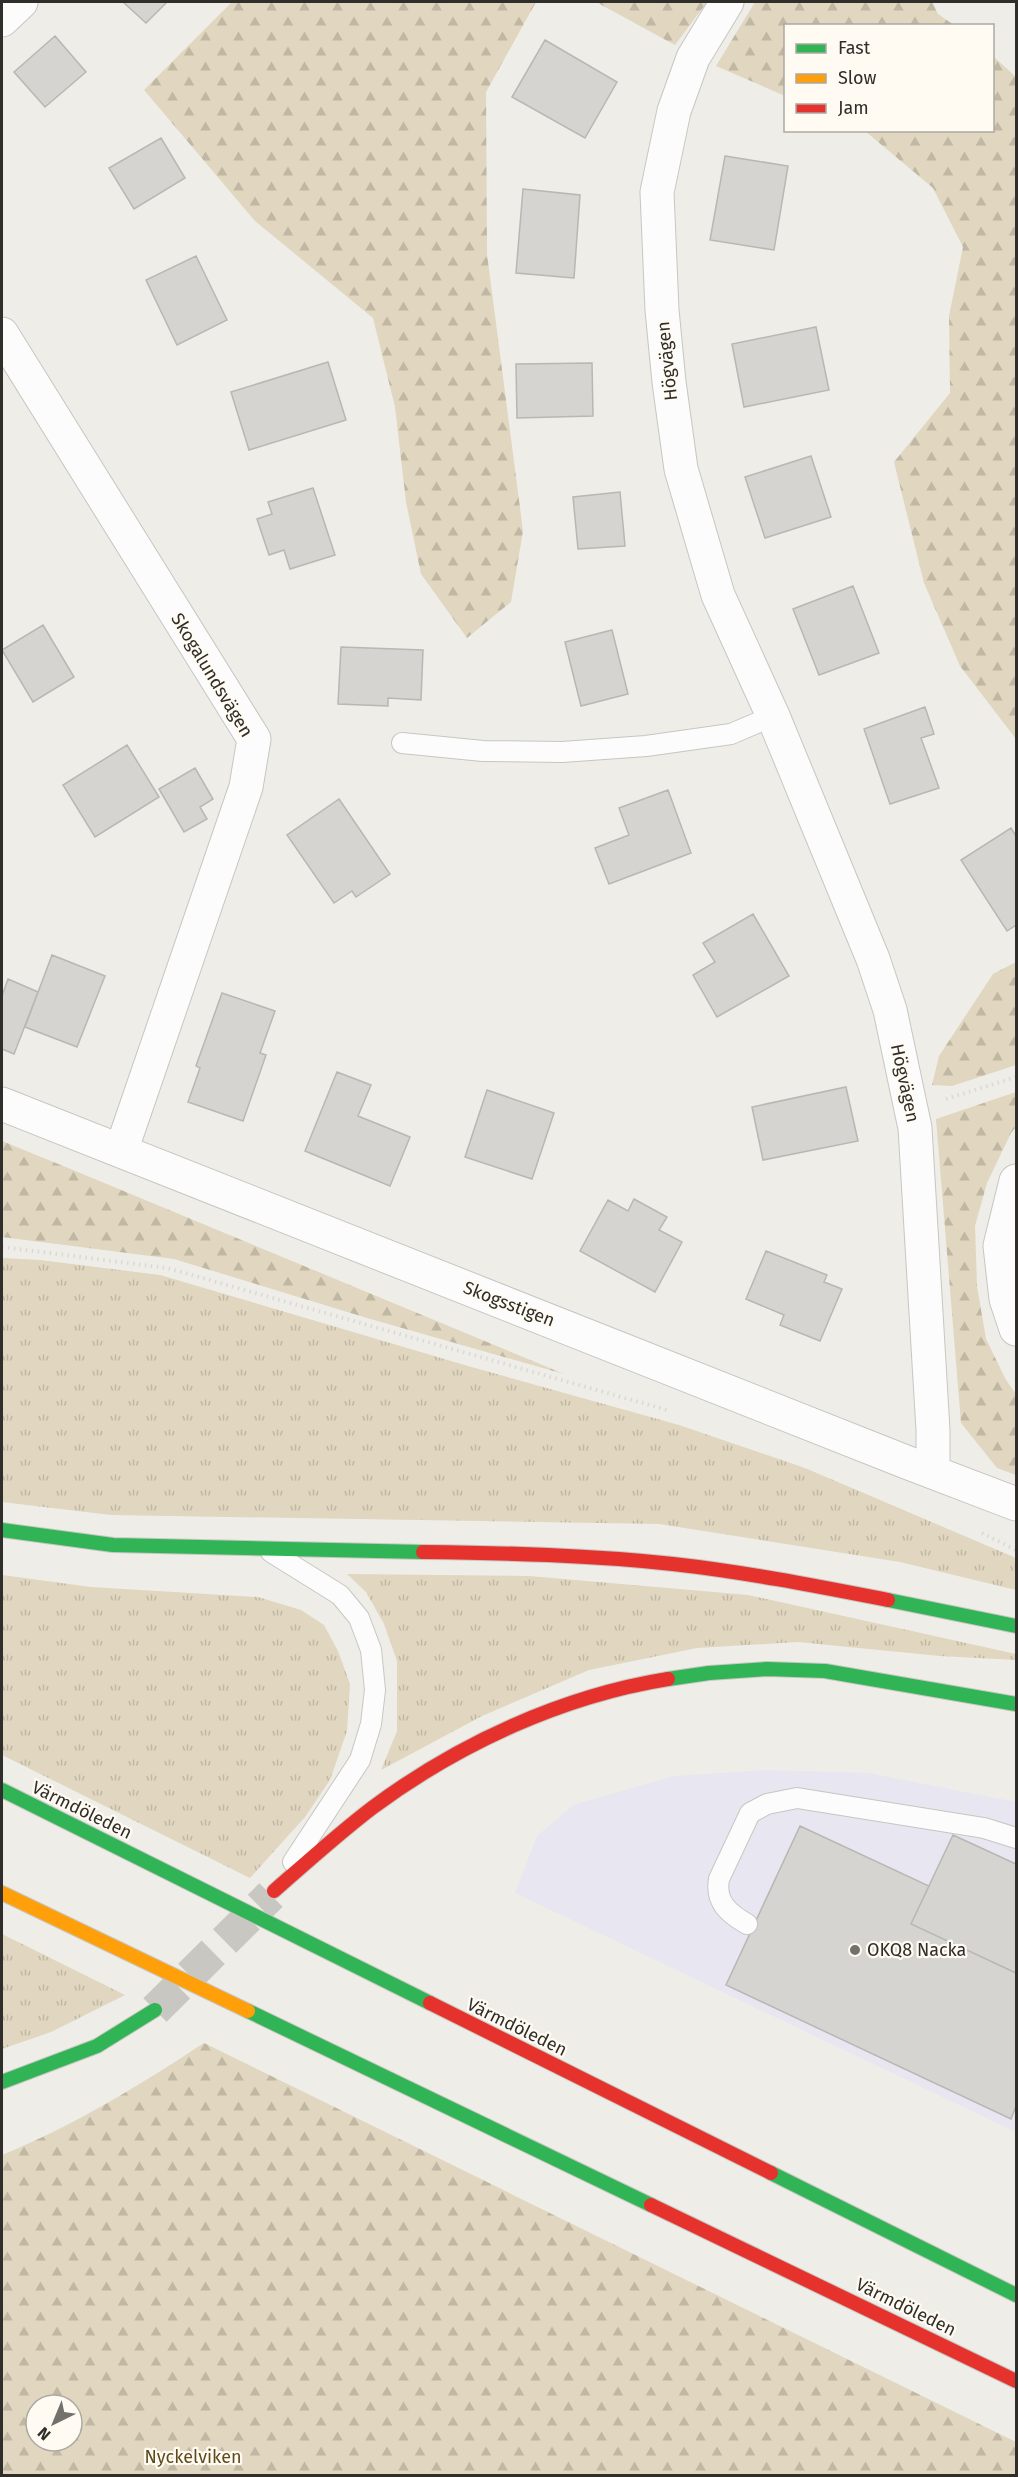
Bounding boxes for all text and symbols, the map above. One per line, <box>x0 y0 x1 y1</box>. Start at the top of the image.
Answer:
legend <box>784 24 994 132</box>
text: Fast <box>838 37 871 59</box>
text: Slow <box>838 67 877 89</box>
text: Jam <box>838 97 869 119</box>
street label: Högvägen <box>652 320 682 402</box>
street label: Skogalundsvägen <box>166 609 258 741</box>
street label: Högvägen <box>886 1042 924 1124</box>
street label: Skogsstigen <box>460 1276 558 1332</box>
street label: Värmdöleden <box>28 1776 136 1844</box>
place label: OKQ8 Nacka <box>867 1939 966 1961</box>
marker: OKQ8 Nacka <box>848 1943 862 1957</box>
street label: Värmdöleden <box>463 1993 571 2061</box>
street label: Värmdöleden <box>852 2273 960 2341</box>
north arrow <box>24 2393 84 2453</box>
text: N <box>34 2423 54 2444</box>
park label: Nyckelviken <box>145 2446 241 2468</box>

